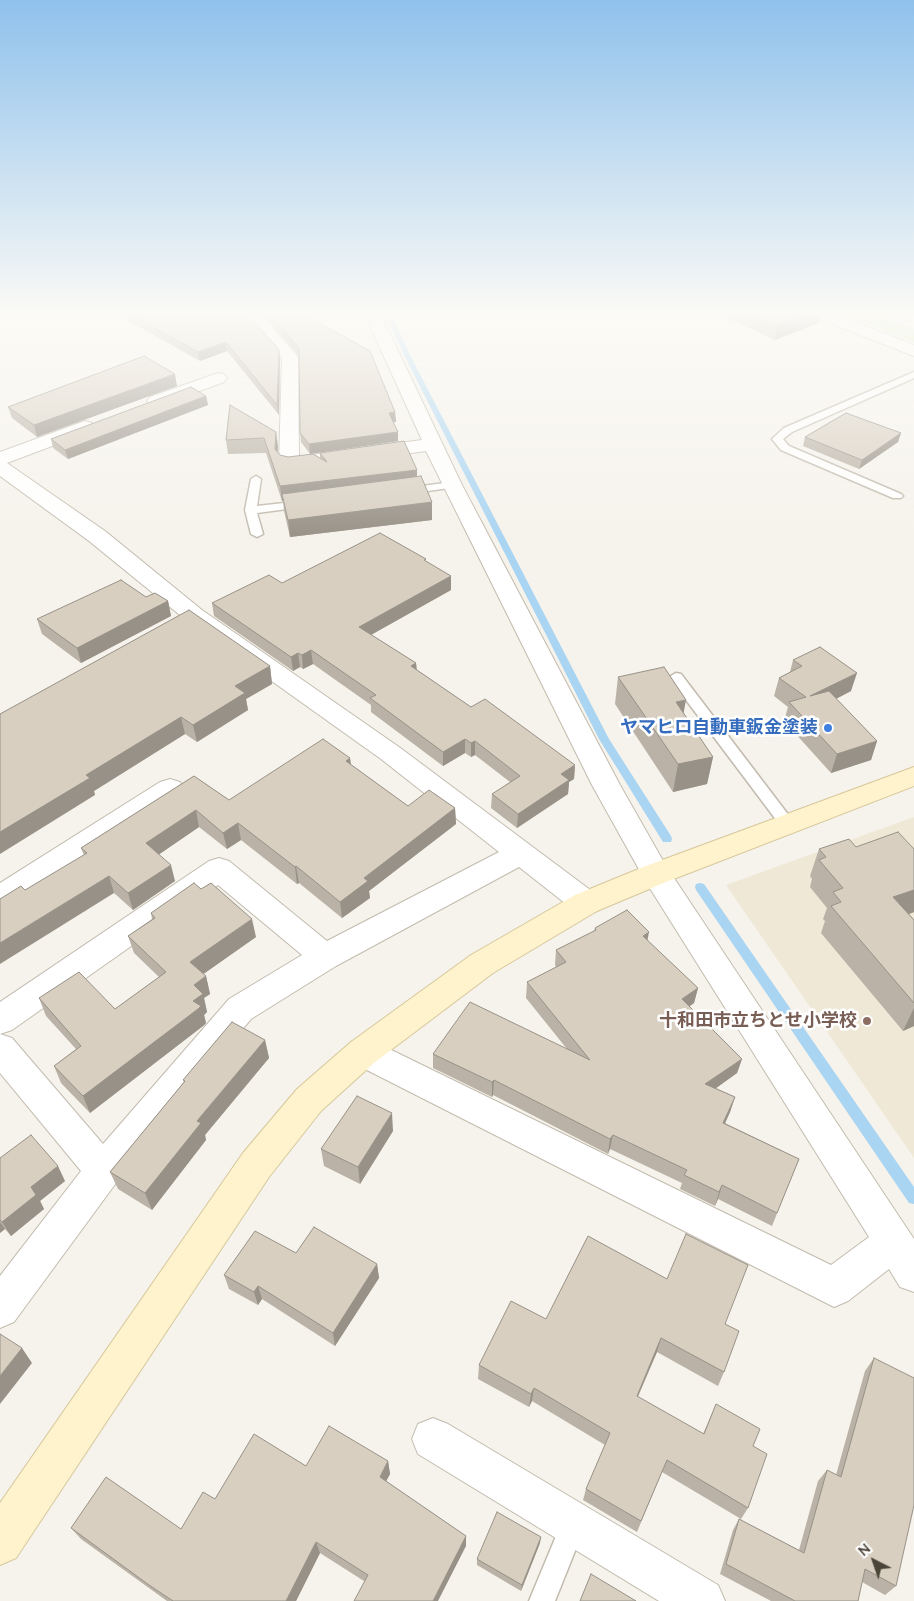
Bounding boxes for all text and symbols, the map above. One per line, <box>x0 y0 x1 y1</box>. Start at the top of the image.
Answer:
place label: ヤマヒロ自動車鈑金塗装 <box>620 717 818 739</box>
marker: ヤマヒロ自動車鈑金塗装 <box>822 722 834 734</box>
place label: 十和田市立ちとせ小学校 <box>659 1010 857 1032</box>
marker: 十和田市立ちとせ小学校 <box>861 1015 873 1027</box>
north arrow <box>849 1536 899 1586</box>
text: N <box>854 1539 874 1560</box>

